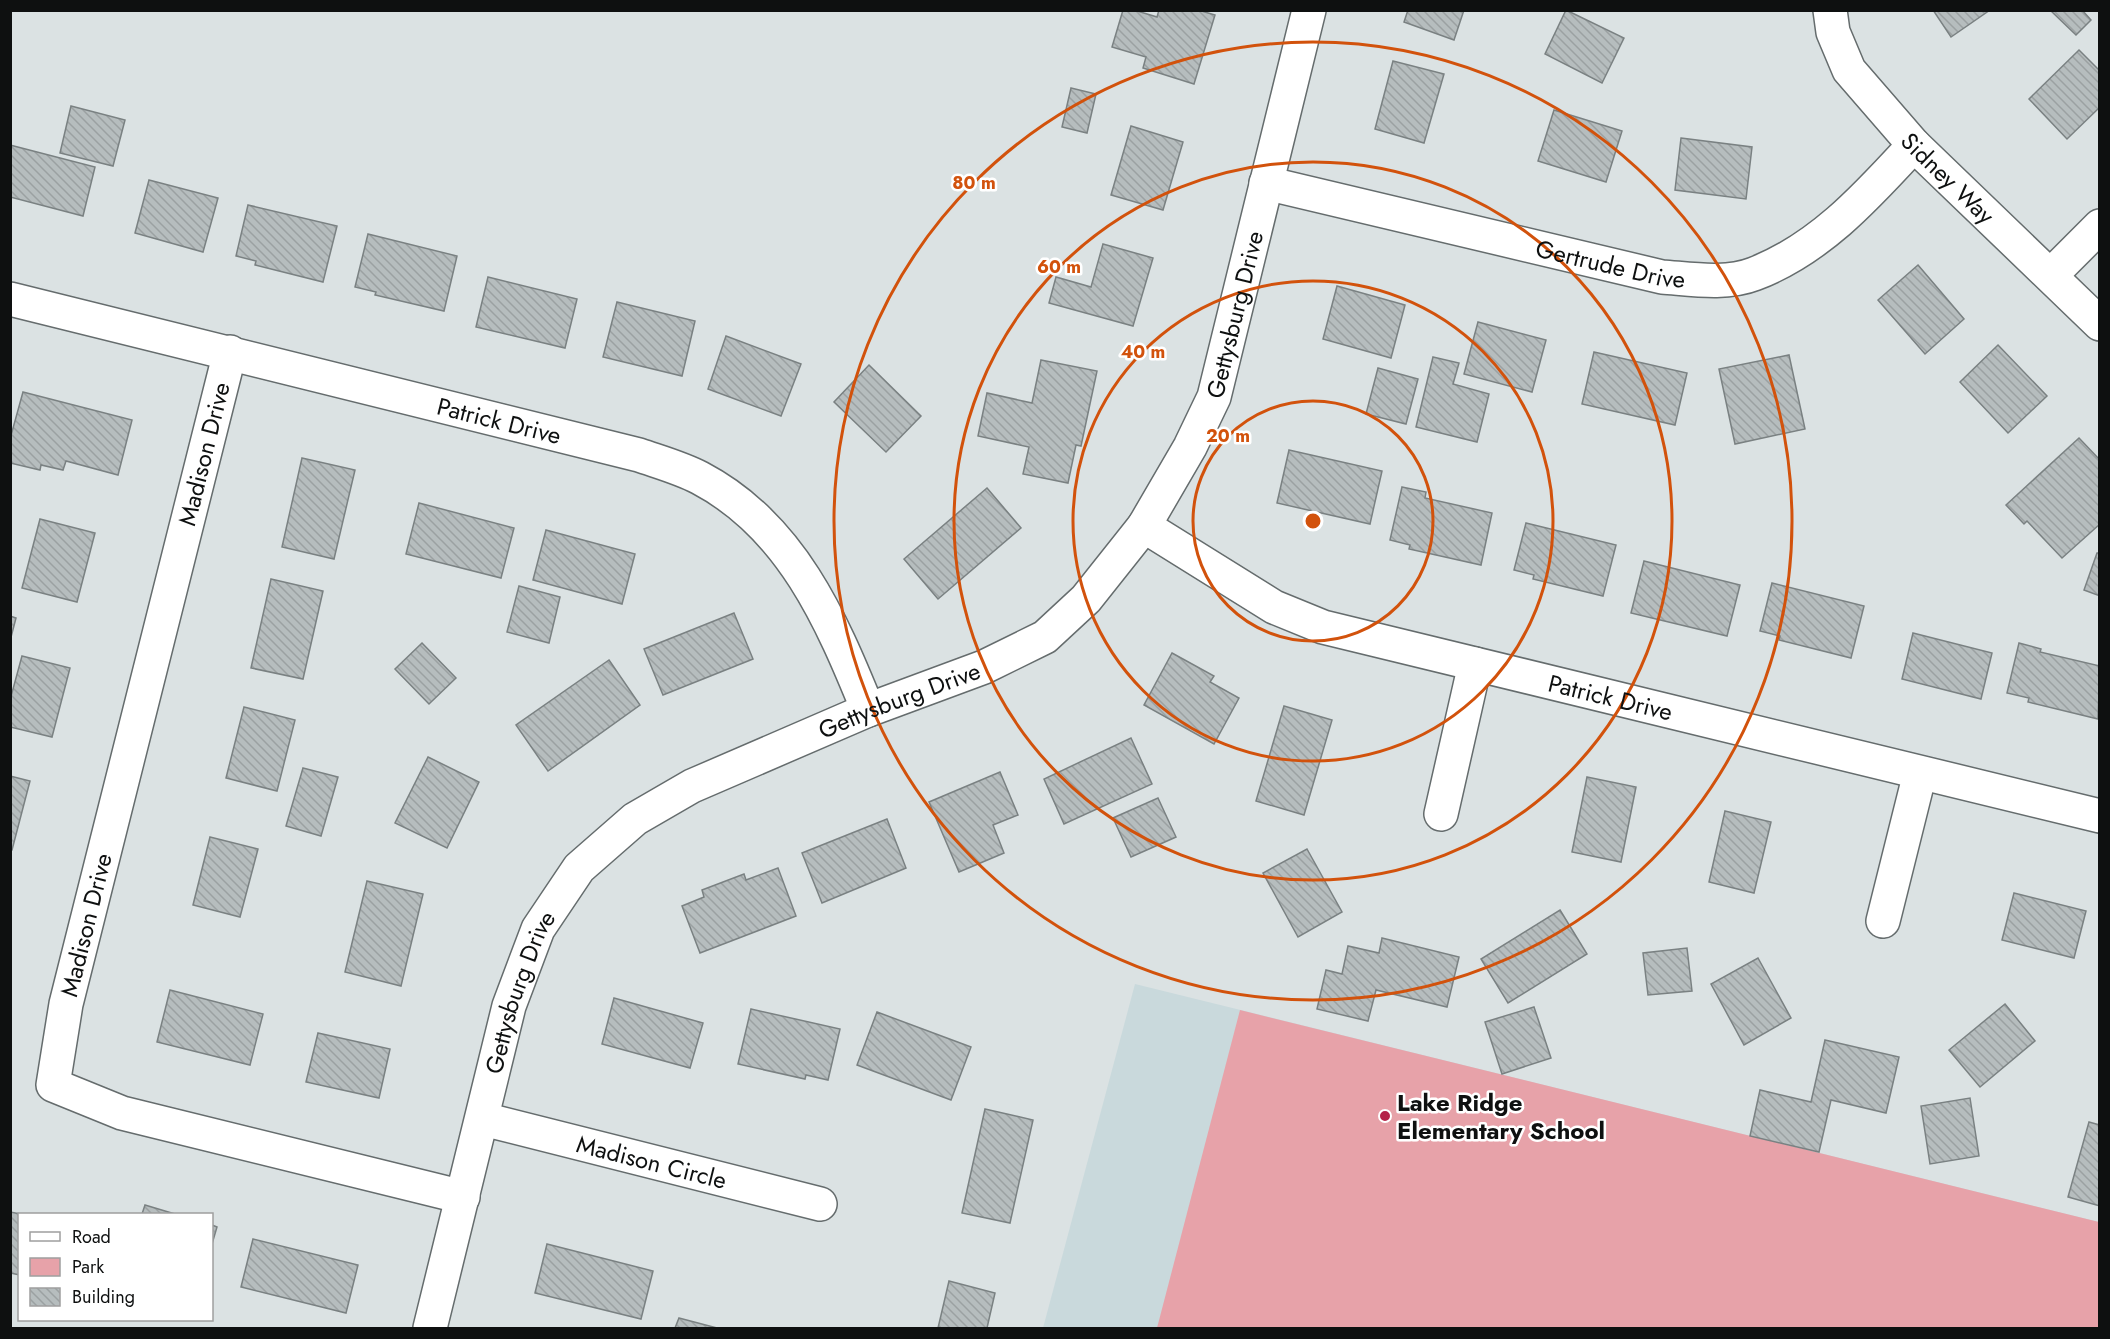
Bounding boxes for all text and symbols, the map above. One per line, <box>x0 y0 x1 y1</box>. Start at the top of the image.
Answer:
street label: Sidney Way <box>1893 124 2003 232</box>
text: 80 m <box>952 170 996 196</box>
street label: Gettysburg Drive <box>1197 227 1272 402</box>
street label: Gertrude Drive <box>1532 230 1687 296</box>
text: 60 m <box>1037 254 1081 280</box>
text: 40 m <box>1121 339 1165 365</box>
street label: Madison Drive <box>169 379 239 529</box>
street label: Patrick Drive <box>433 388 565 453</box>
text: 20 m <box>1206 423 1250 449</box>
centre of rings <box>1303 511 1323 531</box>
street label: Gettysburg Drive <box>812 652 985 747</box>
street label: Patrick Drive <box>1545 665 1676 729</box>
street label: Madison Drive <box>51 850 121 1000</box>
street label: Gettysburg Drive <box>476 903 564 1077</box>
place label: Lake Ridge Elementary School <box>1397 1085 1605 1148</box>
marker: Lake Ridge Elementary School <box>1378 1109 1392 1123</box>
street label: Madison Circle <box>573 1126 730 1197</box>
legend <box>18 1213 213 1321</box>
text: Road <box>72 1224 111 1250</box>
text: Park <box>72 1254 104 1280</box>
text: Building <box>72 1284 135 1310</box>

